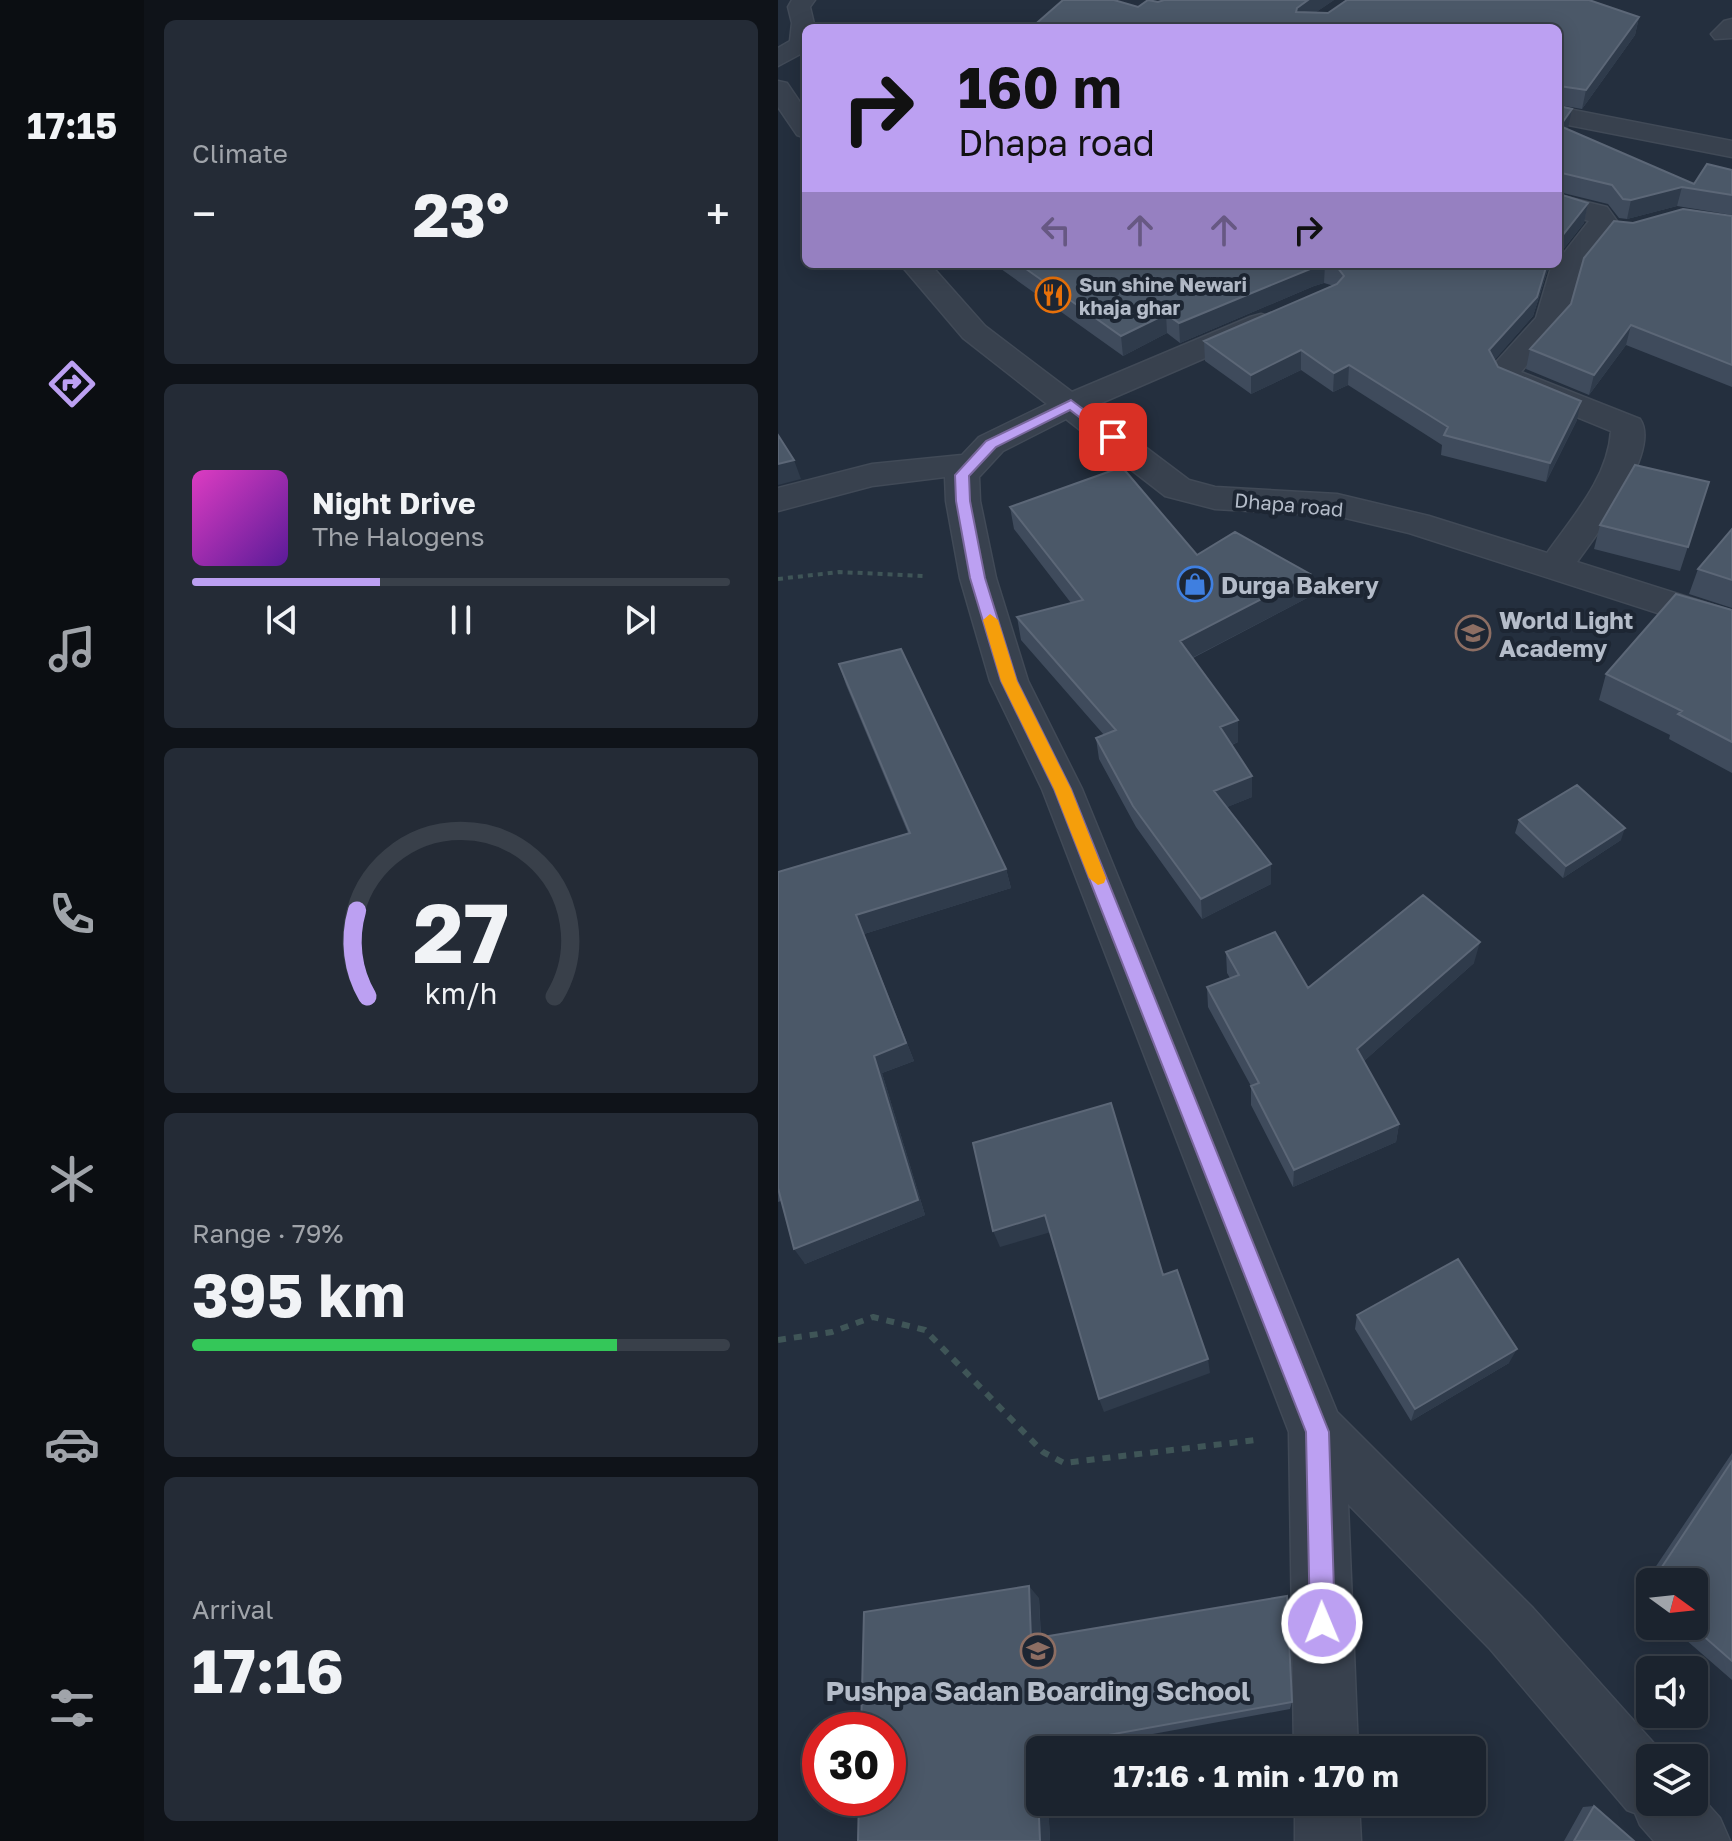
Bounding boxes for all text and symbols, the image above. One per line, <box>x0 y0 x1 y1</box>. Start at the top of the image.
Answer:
text: 160 m <box>958 53 1122 120</box>
icon: right <box>826 56 930 160</box>
text: 17:15 <box>27 104 117 147</box>
text: Dhapa road <box>958 121 1155 164</box>
text: Climate <box>192 138 288 169</box>
text: 23° <box>413 178 509 250</box>
text: − <box>192 187 216 240</box>
text: + <box>706 187 730 240</box>
icon: left <box>1034 208 1078 252</box>
icon: ahead <box>1118 208 1162 252</box>
icon: ahead <box>1202 208 1246 252</box>
icon: right <box>1286 208 1330 252</box>
place label: Sun shine Newari khaja ghar <box>1079 272 1247 319</box>
restaurant icon: Sun shine Newari khaja ghar <box>1034 276 1072 314</box>
icon: directions <box>44 356 100 412</box>
pin <box>1079 403 1147 471</box>
icon: arrive <box>1091 415 1135 459</box>
text: Night Drive <box>312 485 476 521</box>
street label: Dhapa road <box>1233 487 1345 521</box>
text: The Halogens <box>312 521 485 552</box>
shop icon: Durga Bakery <box>1176 565 1214 603</box>
place label: Durga Bakery <box>1221 570 1380 599</box>
icon: previous <box>260 598 304 642</box>
icon: pause <box>439 598 483 642</box>
icon: next <box>618 598 662 642</box>
place label: World Light Academy <box>1499 605 1633 662</box>
school or university icon: World Light Academy <box>1454 614 1492 652</box>
icon: music <box>44 621 100 677</box>
text: 27 <box>413 880 509 980</box>
icon: phone <box>44 886 100 942</box>
text: km/h <box>425 976 497 1010</box>
icon: climate <box>44 1151 100 1207</box>
text: Range · 79% <box>192 1218 343 1249</box>
text: 395 km <box>192 1258 406 1330</box>
icon: car <box>44 1416 100 1472</box>
north arrow <box>1636 1568 1708 1640</box>
map controls <box>1636 1568 1708 1816</box>
position arrow <box>1280 1581 1364 1665</box>
text: Arrival <box>192 1594 273 1625</box>
school or university icon: Pushpa Sadan Boarding School <box>1019 1632 1057 1670</box>
text: 17:16 <box>192 1634 344 1706</box>
button: sound <box>1636 1656 1708 1728</box>
place label: Pushpa Sadan Boarding School <box>825 1674 1251 1707</box>
icon: filters <box>44 1680 100 1736</box>
speed limit sign: 30 <box>802 1712 906 1816</box>
button: layers <box>1636 1744 1708 1816</box>
text: 17:16 · 1 min · 170 m <box>1113 1758 1399 1794</box>

